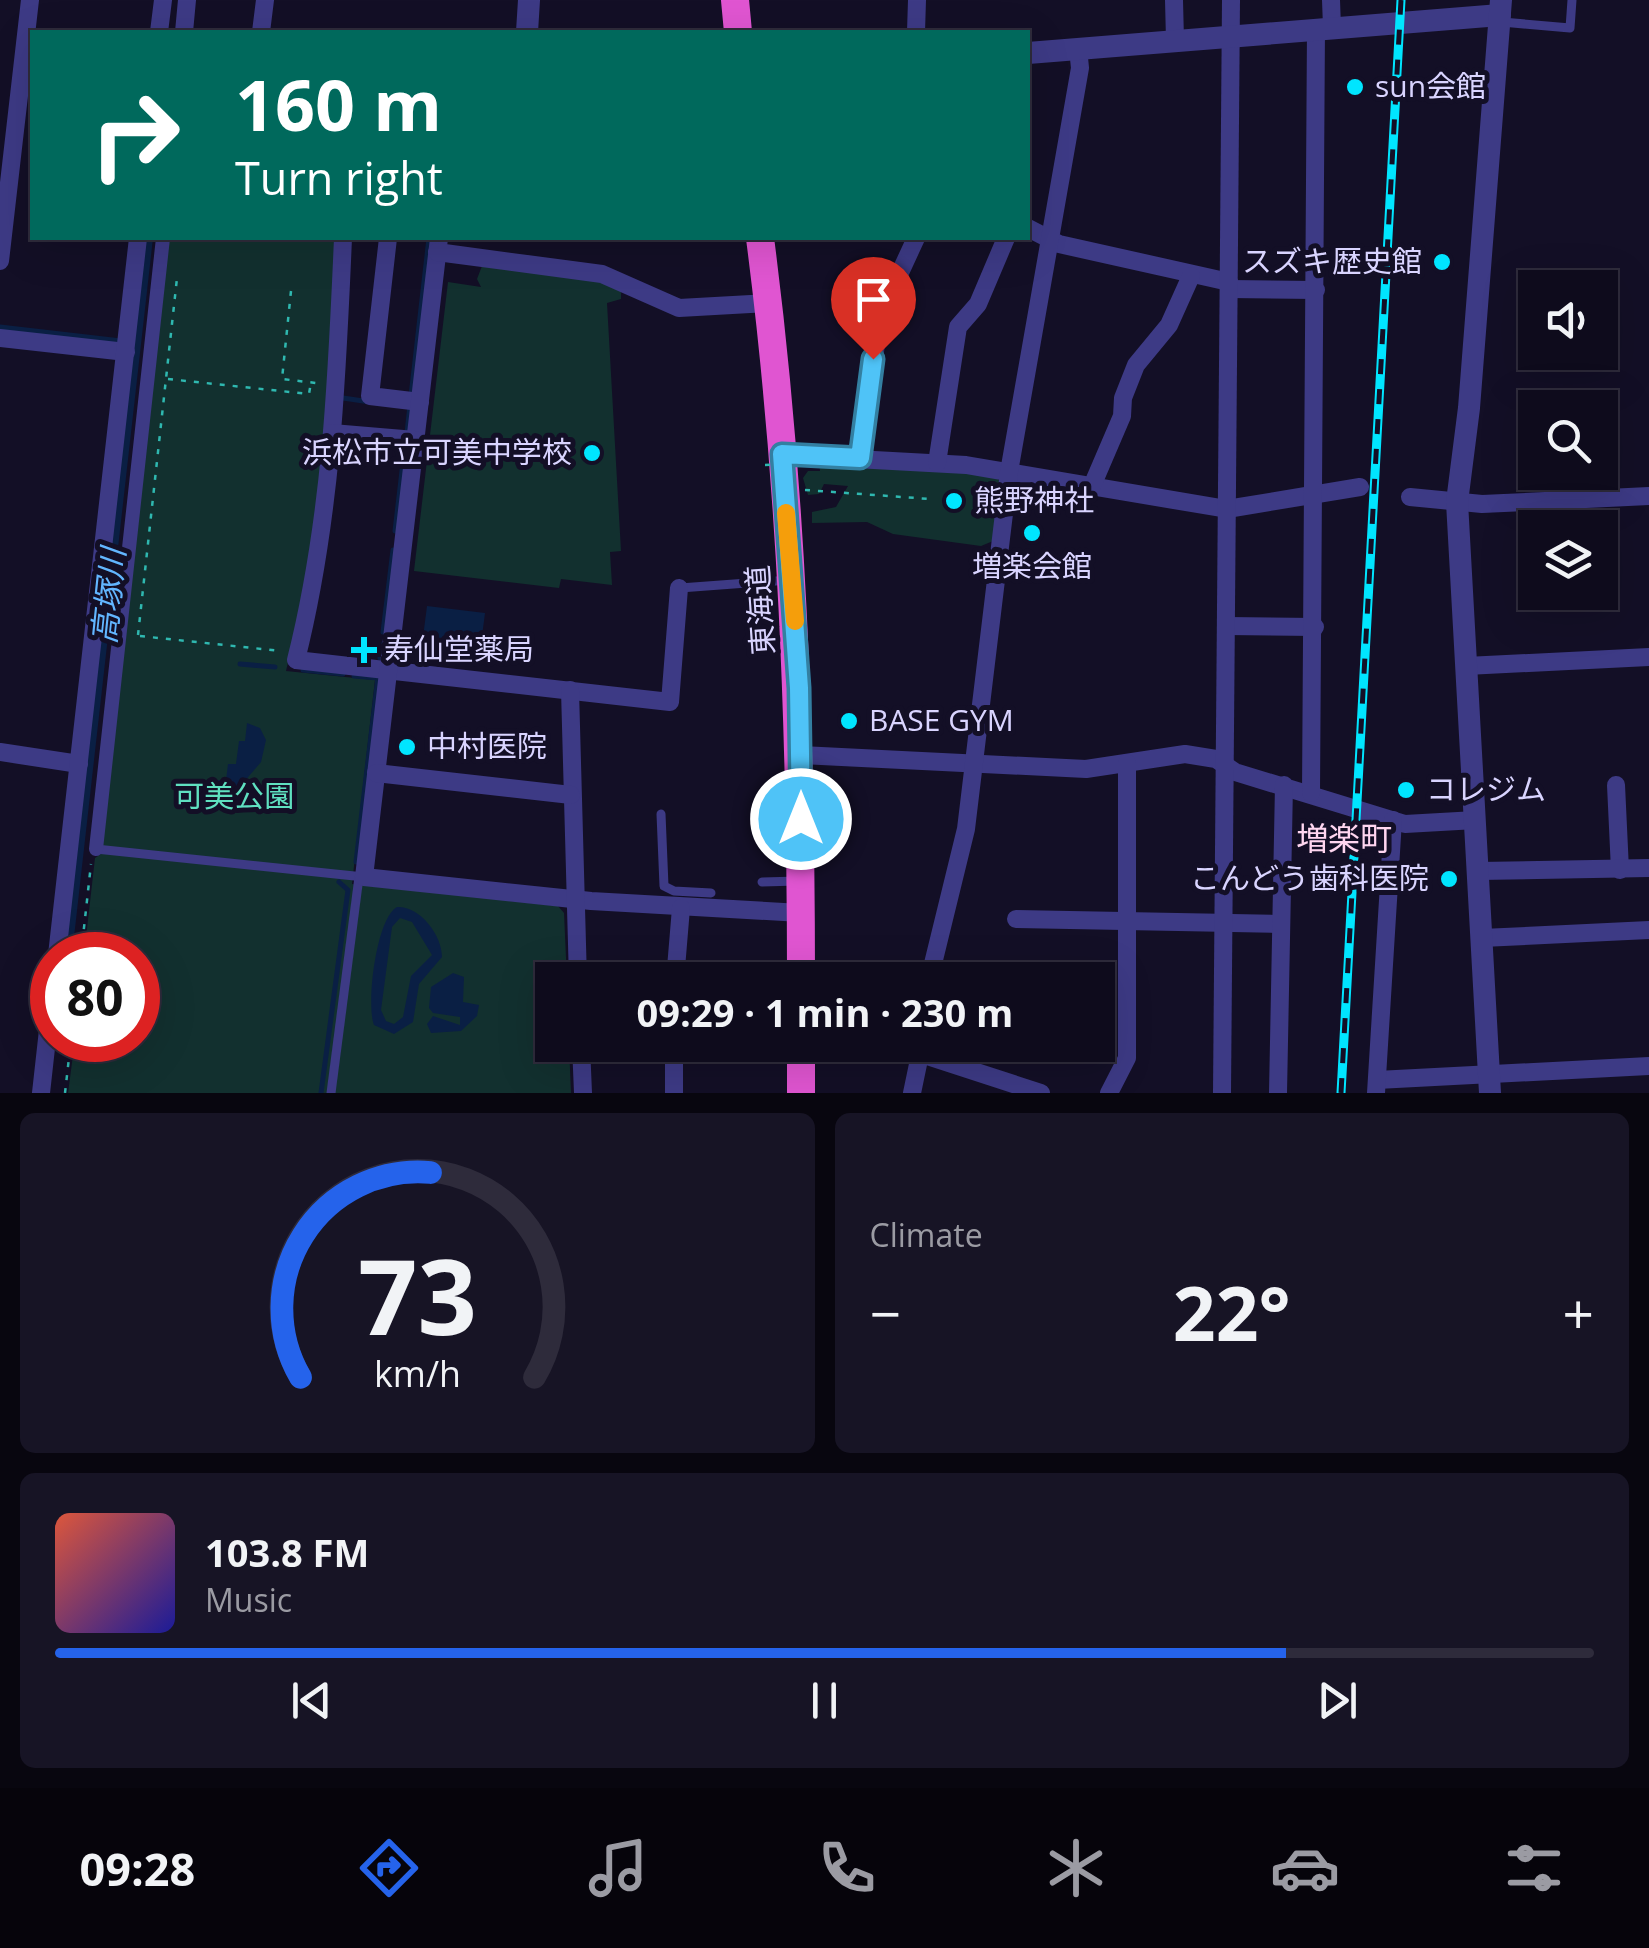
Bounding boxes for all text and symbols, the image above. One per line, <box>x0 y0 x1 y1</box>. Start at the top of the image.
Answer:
text: 160 m <box>235 56 442 152</box>
place label: sun会館 <box>1375 65 1486 106</box>
icon: right <box>70 70 200 200</box>
marker: sun会館 <box>1344 76 1366 98</box>
text: Turn right <box>235 147 443 208</box>
place label: スズキ歴史館 <box>1242 240 1422 281</box>
marker: スズキ歴史館 <box>1431 251 1453 273</box>
pin <box>831 257 916 360</box>
map controls <box>1518 270 1618 610</box>
button: sound <box>1518 270 1618 370</box>
icon: arrive <box>846 272 901 327</box>
button: search <box>1518 390 1618 490</box>
place label: 浜松市立可美中学校 <box>302 431 572 472</box>
marker: 浜松市立可美中学校 <box>581 442 603 464</box>
place label: 熊野神社 <box>974 479 1094 520</box>
marker: 熊野神社 <box>943 490 965 512</box>
button: layers <box>1518 510 1618 610</box>
marker: 増楽会館 <box>1021 522 1043 544</box>
water label: 高塚川 <box>81 543 134 646</box>
place label: 増楽会館 <box>972 545 1092 586</box>
street label: 東海道 <box>736 564 783 656</box>
place label: 寿仙堂薬局 <box>384 628 534 669</box>
marker: 寿仙堂薬局 <box>353 639 375 661</box>
place label: BASE GYM <box>869 699 1014 740</box>
marker: BASE GYM <box>838 710 860 732</box>
place label: 中村医院 <box>427 725 547 766</box>
marker: 中村医院 <box>396 736 418 758</box>
position arrow <box>749 767 853 871</box>
place label: コレジム <box>1426 768 1546 809</box>
park label: 可美公園 <box>174 775 294 816</box>
marker: コレジム <box>1395 779 1417 801</box>
district label: 増楽町 <box>1296 816 1392 859</box>
place label: こんどう歯科医院 <box>1190 857 1429 898</box>
marker: こんどう歯科医院 <box>1438 868 1460 890</box>
speed limit sign: 80 <box>30 932 160 1062</box>
text: 09:29 · 1 min · 230 m <box>637 986 1013 1038</box>
text: Climate <box>870 1213 983 1256</box>
text: 73 <box>358 1224 477 1365</box>
text: 22° <box>1173 1261 1291 1363</box>
text: − <box>870 1275 901 1350</box>
text: + <box>1563 1275 1594 1350</box>
text: km/h <box>374 1349 461 1397</box>
text: 103.8 FM <box>205 1526 369 1578</box>
text: Music <box>205 1578 292 1621</box>
icon: previous <box>284 1673 339 1728</box>
icon: pause <box>797 1673 852 1728</box>
icon: next <box>1310 1673 1365 1728</box>
icon: directions <box>354 1833 424 1903</box>
icon: music <box>583 1833 653 1903</box>
icon: phone <box>812 1833 882 1903</box>
icon: climate <box>1041 1833 1111 1903</box>
icon: car <box>1270 1833 1340 1903</box>
icon: filters <box>1499 1833 1569 1903</box>
text: 09:28 <box>80 1838 195 1899</box>

